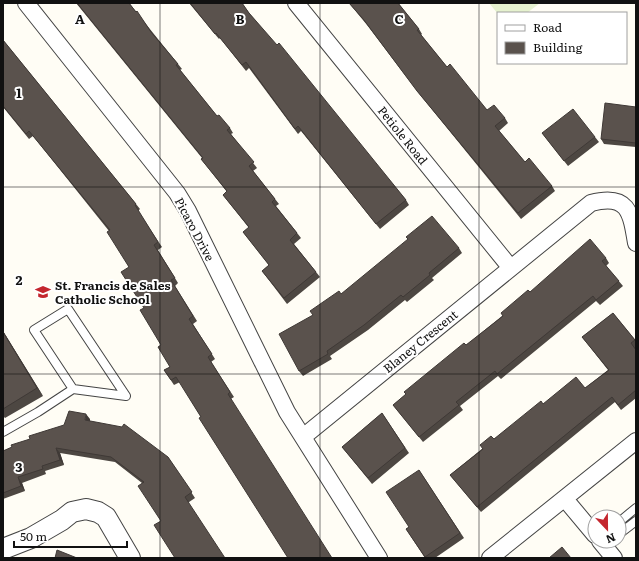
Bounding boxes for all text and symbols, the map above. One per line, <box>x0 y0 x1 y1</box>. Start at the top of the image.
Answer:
text: A <box>75 9 85 28</box>
text: B <box>236 9 245 28</box>
text: C <box>394 9 404 28</box>
legend <box>497 12 627 64</box>
text: Road <box>533 18 563 36</box>
text: Building <box>533 38 583 56</box>
text: 1 <box>16 83 22 102</box>
street label: Petiole Road <box>374 102 433 169</box>
street label: Picaro Drive <box>171 194 219 264</box>
text: 2 <box>16 270 23 289</box>
place label: St. Francis de Sales Catholic School <box>55 276 170 308</box>
school or university icon: St. Francis de Sales Catholic School <box>34 283 52 301</box>
street label: Blaney Crescent <box>379 305 461 377</box>
text: 3 <box>15 457 23 476</box>
north arrow <box>587 509 627 549</box>
scale bar <box>14 523 127 549</box>
text: 50 m <box>20 527 47 545</box>
text: N <box>604 530 618 548</box>

